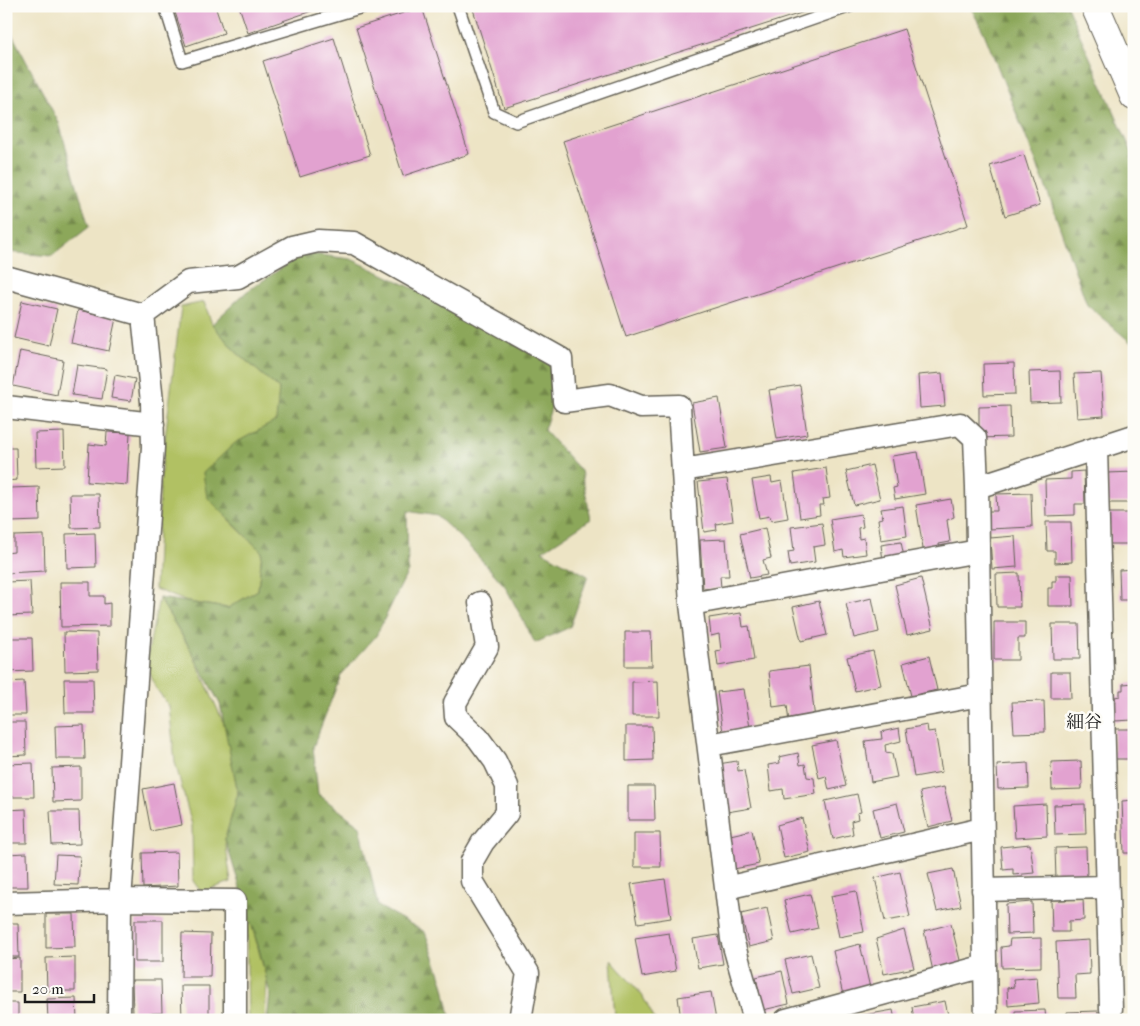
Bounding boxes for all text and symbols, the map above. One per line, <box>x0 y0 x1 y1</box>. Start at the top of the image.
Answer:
district label: 細谷 <box>1066 712 1102 733</box>
scale bar <box>25 971 94 1003</box>
text: 20 m <box>32 980 64 998</box>

